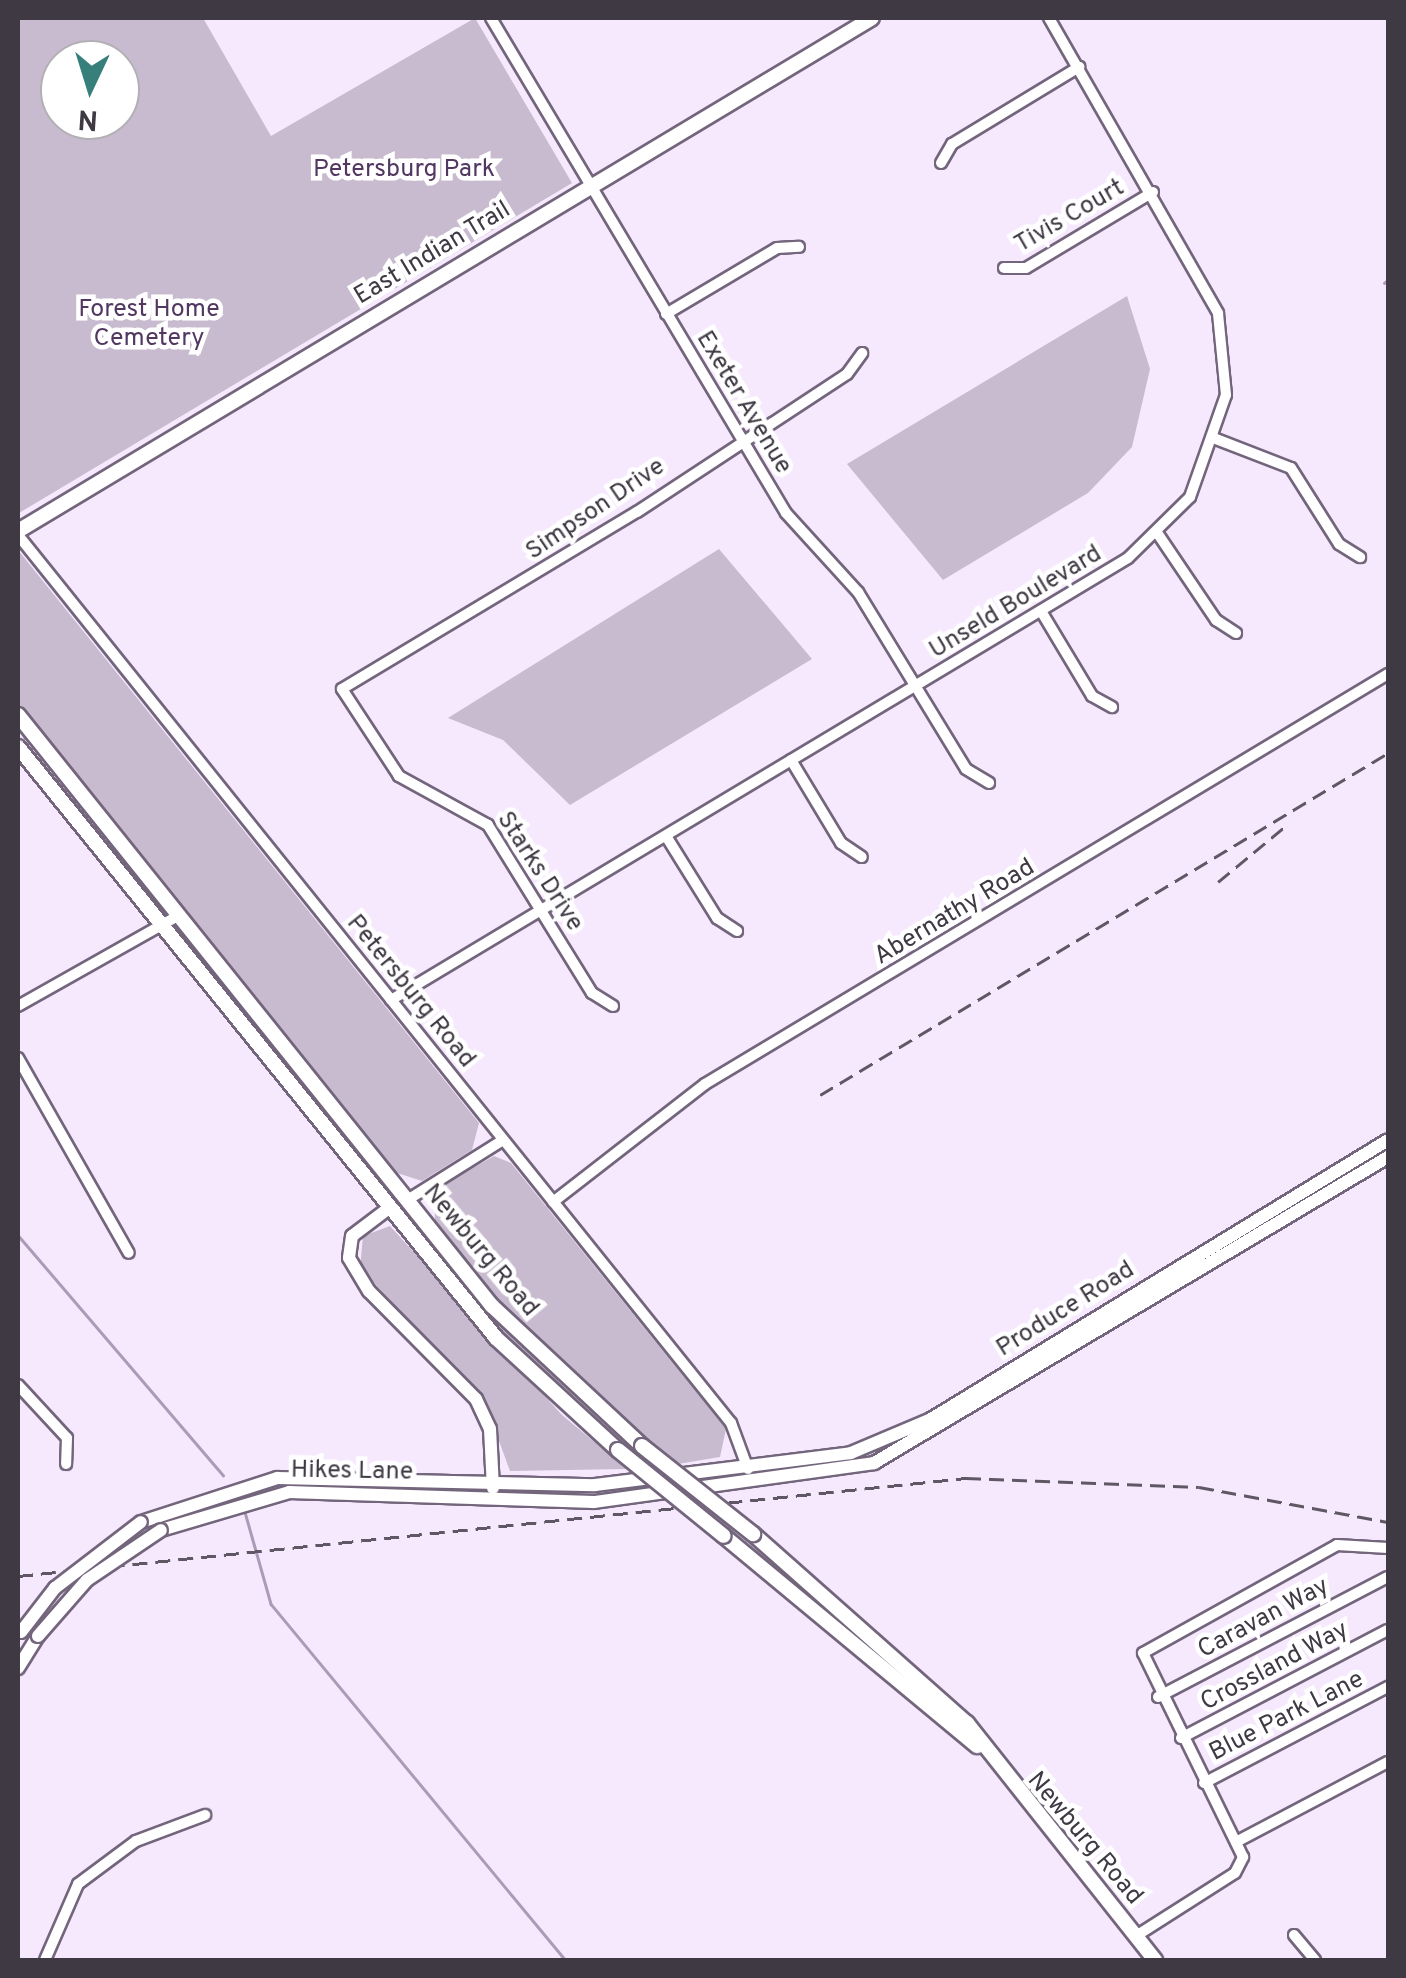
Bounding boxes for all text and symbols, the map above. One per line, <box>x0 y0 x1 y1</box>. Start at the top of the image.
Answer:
north arrow <box>40 40 140 140</box>
text: N <box>77 99 99 137</box>
park label: Petersburg Park <box>313 155 495 185</box>
street label: Tivis Court <box>1010 174 1130 260</box>
street label: East Indian Trail <box>349 195 517 313</box>
park label: Forest Home Cemetery <box>78 296 220 355</box>
street label: Exeter Avenue <box>688 326 798 480</box>
street label: Simpson Drive <box>521 453 671 567</box>
street label: Unseld Boulevard <box>924 540 1108 666</box>
street label: Starks Drive <box>489 807 589 937</box>
street label: Abernathy Road <box>869 853 1041 973</box>
street label: Petersburg Road <box>339 909 481 1075</box>
street label: Newburg Road <box>416 1179 544 1323</box>
street label: Produce Road <box>991 1256 1141 1364</box>
street label: Hikes Lane <box>290 1456 414 1488</box>
street label: Caravan Way <box>1193 1572 1335 1666</box>
street label: Crossland Way <box>1196 1615 1354 1719</box>
street label: Blue Park Lane <box>1205 1665 1369 1769</box>
street label: Newburg Road <box>1020 1767 1148 1911</box>

